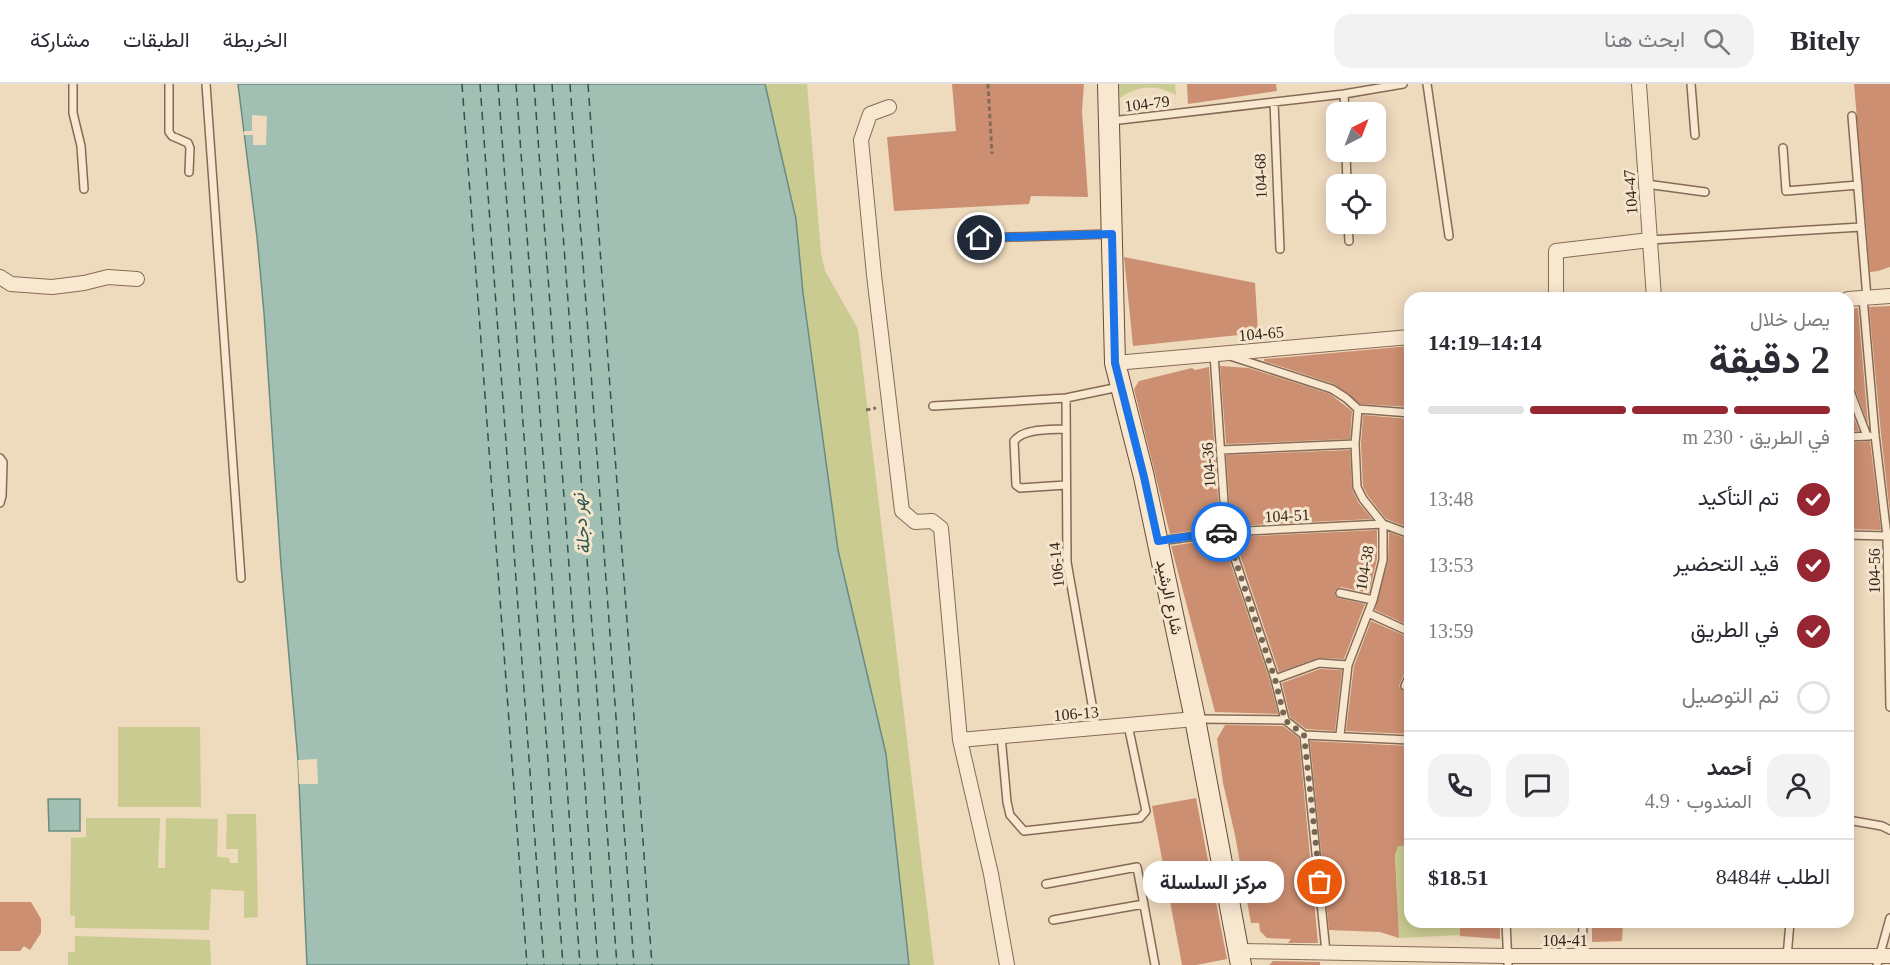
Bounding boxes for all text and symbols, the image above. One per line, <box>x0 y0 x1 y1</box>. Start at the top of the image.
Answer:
search box <box>1334 14 1754 68</box>
icon: search <box>1700 25 1733 58</box>
text: Bitely <box>1790 25 1860 56</box>
text: ابحث هنا <box>1604 27 1685 52</box>
text: مشاركة <box>30 28 90 52</box>
text: الطبقات <box>123 28 190 52</box>
text: الخريطة <box>223 28 288 52</box>
street label: 104-79 <box>1124 92 1171 115</box>
north arrow <box>1326 102 1386 162</box>
map controls <box>1326 102 1386 234</box>
street label: 104-68 <box>1251 153 1270 199</box>
street label: 104-47 <box>1620 169 1641 215</box>
button: locate <box>1326 174 1386 234</box>
pin <box>954 212 1005 263</box>
icon: home <box>963 221 996 254</box>
text: يصل خلال <box>1750 308 1830 330</box>
street label: 104-65 <box>1238 323 1284 344</box>
text: 14:14–14:19 <box>1428 330 1542 355</box>
text: 2 دقيقة <box>1709 338 1830 381</box>
text: في الطريق · 230 m <box>1682 426 1830 448</box>
street label: 104-36 <box>1198 442 1219 488</box>
icon: check <box>1797 483 1830 516</box>
text: تم التأكيد <box>1698 485 1779 510</box>
text: 13:48 <box>1428 488 1474 510</box>
water label: نهر دجلة <box>568 492 595 556</box>
courier <box>1191 502 1251 562</box>
street label: 104-51 <box>1264 506 1310 525</box>
icon: car <box>1205 516 1238 549</box>
street label: 106-14 <box>1046 542 1067 588</box>
street label: 104-38 <box>1352 544 1377 592</box>
street label: 104-56 <box>1866 548 1883 594</box>
icon: check <box>1797 549 1830 582</box>
text: قيد التحضير <box>1673 551 1779 576</box>
text: 13:53 <box>1428 554 1474 576</box>
street label: شارع الرشيد <box>1150 558 1186 637</box>
icon: check <box>1797 615 1830 648</box>
text: في الطريق <box>1691 617 1779 642</box>
text: 13:59 <box>1428 620 1474 642</box>
text: تم التوصيل <box>1682 683 1779 708</box>
street label: 106-13 <box>1053 703 1099 724</box>
button: phone <box>1428 754 1491 817</box>
button: chat <box>1506 754 1569 817</box>
button: person <box>1767 754 1830 817</box>
text: أحمد <box>1707 755 1752 780</box>
text: المندوب · 4.9 <box>1645 790 1752 812</box>
pin <box>1294 856 1345 907</box>
callout: مركز السلسلة <box>1143 861 1284 903</box>
text: الطلب #8484 <box>1716 864 1830 889</box>
icon: bag <box>1303 865 1336 898</box>
text: $18.51 <box>1428 865 1489 890</box>
text: مركز السلسلة <box>1160 871 1267 893</box>
street label: 104-41 <box>1542 932 1588 949</box>

